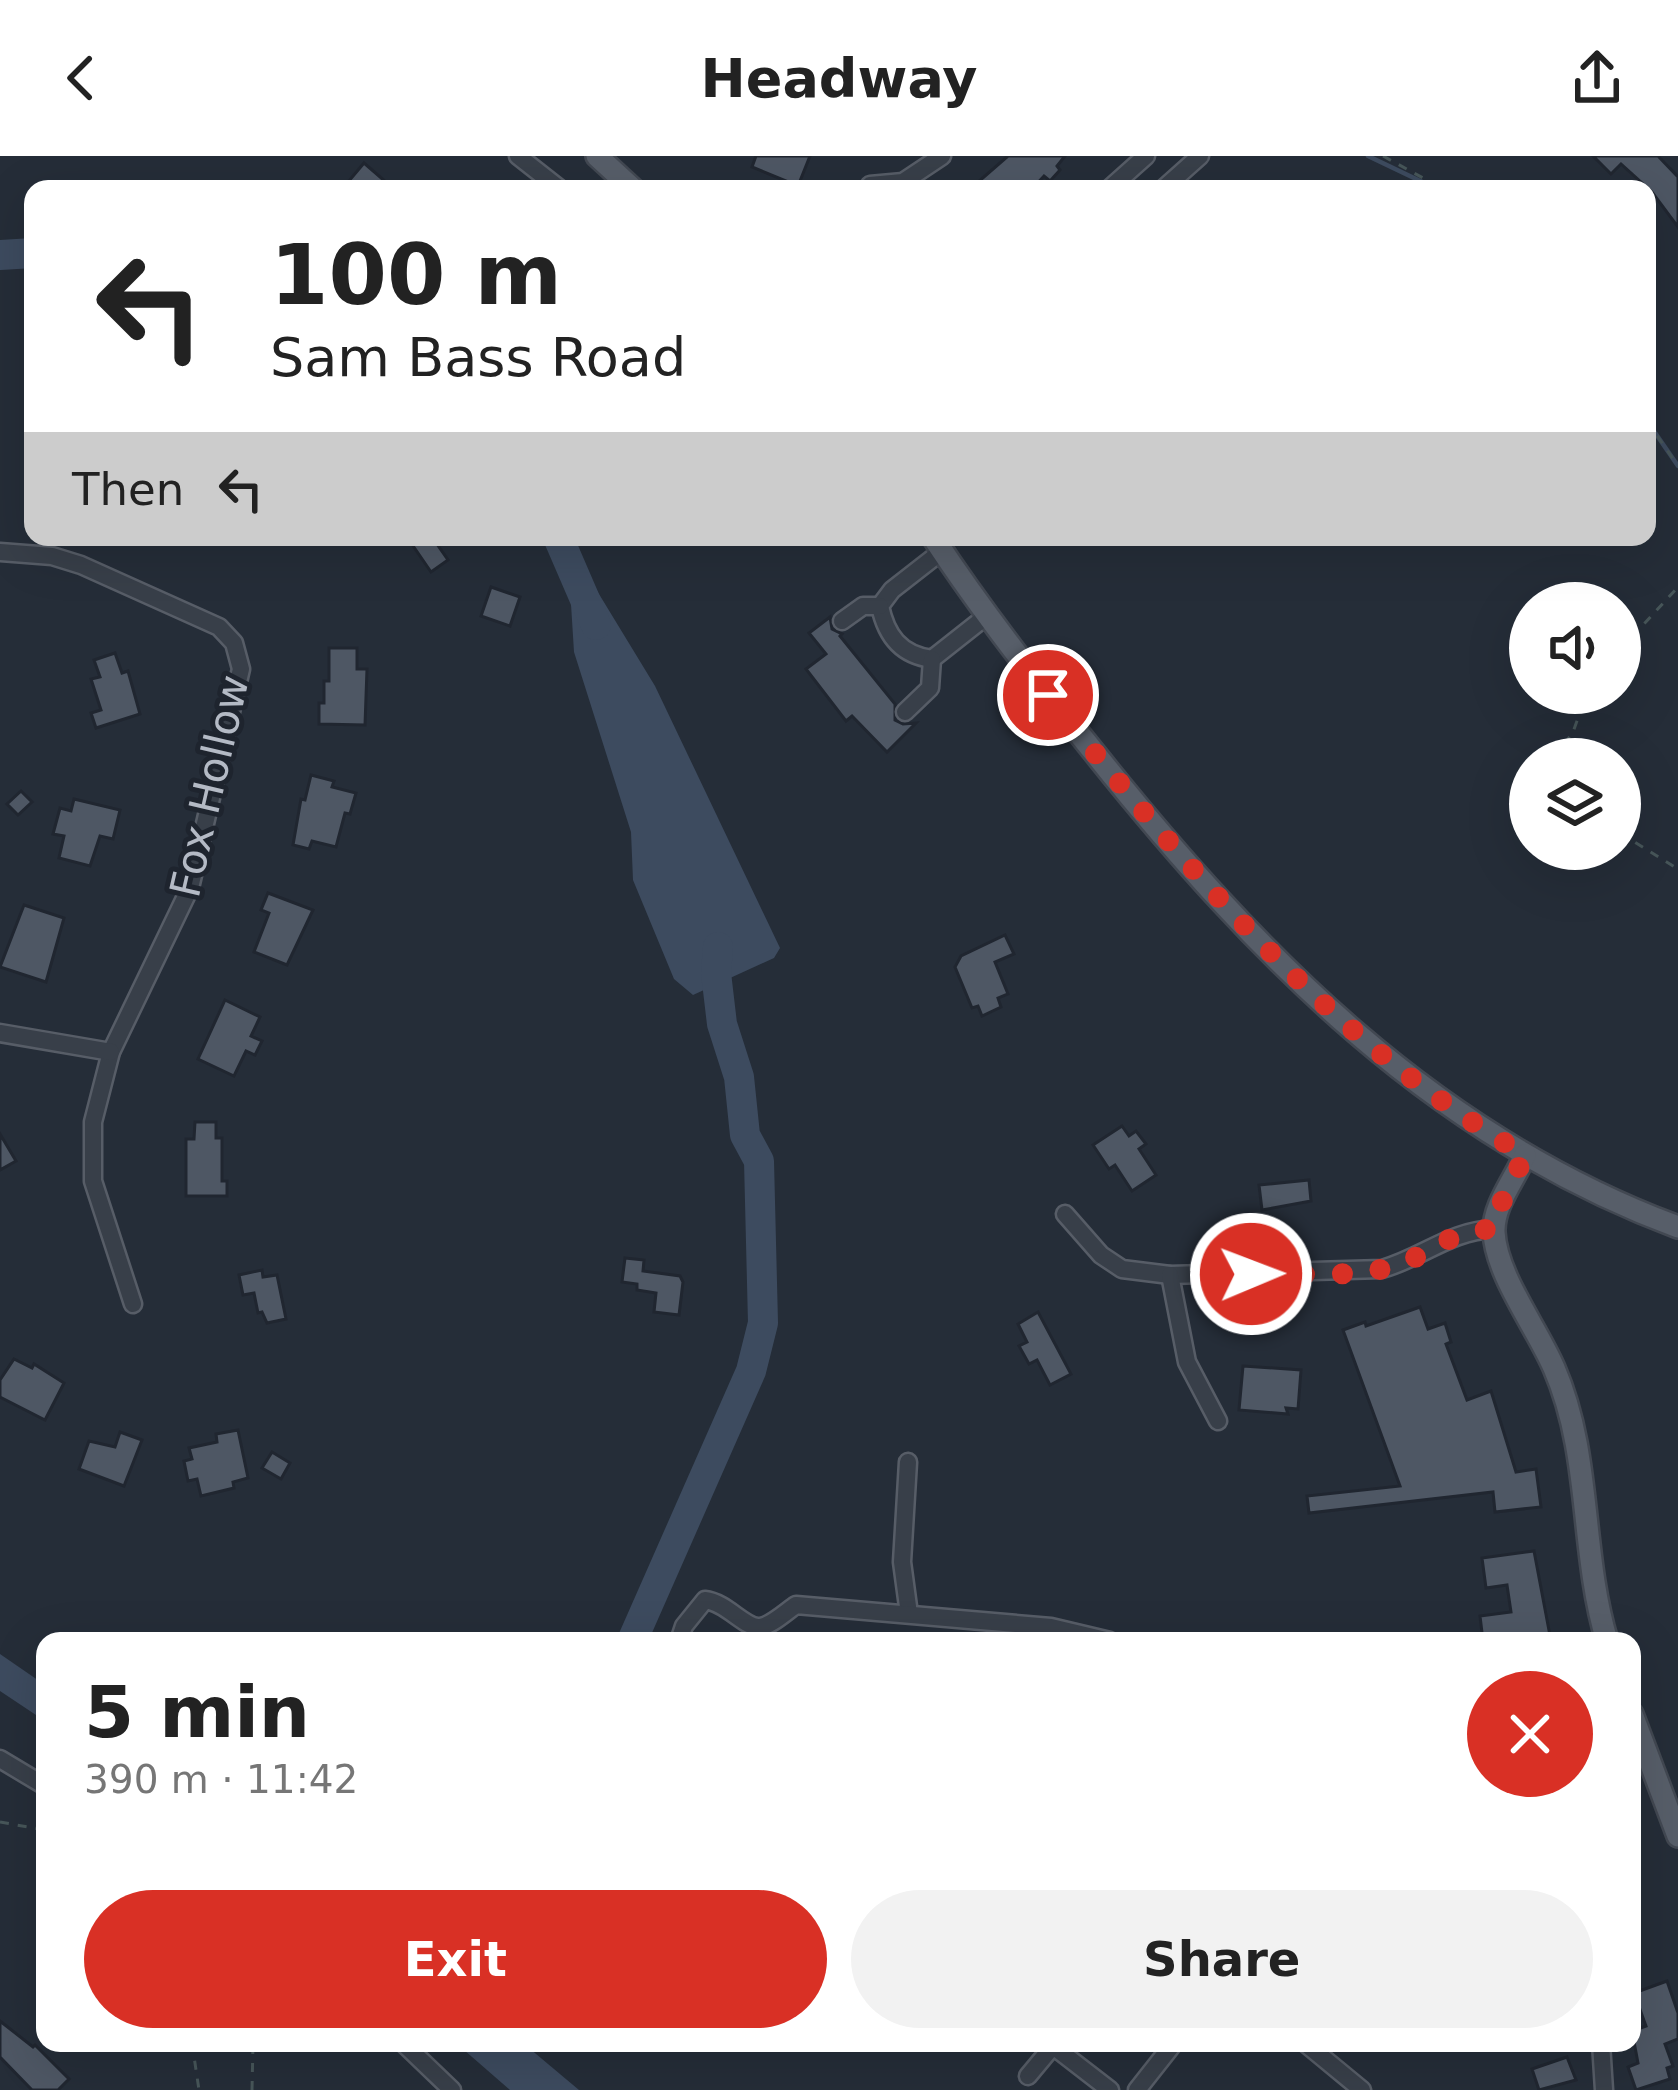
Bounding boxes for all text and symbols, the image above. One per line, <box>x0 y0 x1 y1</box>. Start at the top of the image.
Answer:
icon: back <box>48 45 114 111</box>
icon: share <box>1564 45 1630 111</box>
text: Headway <box>701 47 977 110</box>
text: 100 m <box>270 226 562 324</box>
icon: left <box>72 228 228 384</box>
text: Sam Bass Road <box>270 326 686 389</box>
icon: left <box>208 456 274 522</box>
text: Then <box>72 463 184 516</box>
map controls <box>1509 582 1641 870</box>
button: sound <box>1509 582 1641 714</box>
pin <box>997 644 1099 746</box>
icon: arrive <box>1015 662 1081 728</box>
street label: Fox Hollow <box>160 671 259 902</box>
button: layers <box>1509 738 1641 870</box>
position arrow <box>1188 1211 1314 1337</box>
text: 5 min <box>84 1670 310 1754</box>
button: close <box>1467 1671 1593 1797</box>
text: 390 m · 11:42 <box>84 1757 358 1802</box>
button: Exit <box>84 1890 827 2028</box>
button: Share <box>851 1890 1593 2028</box>

